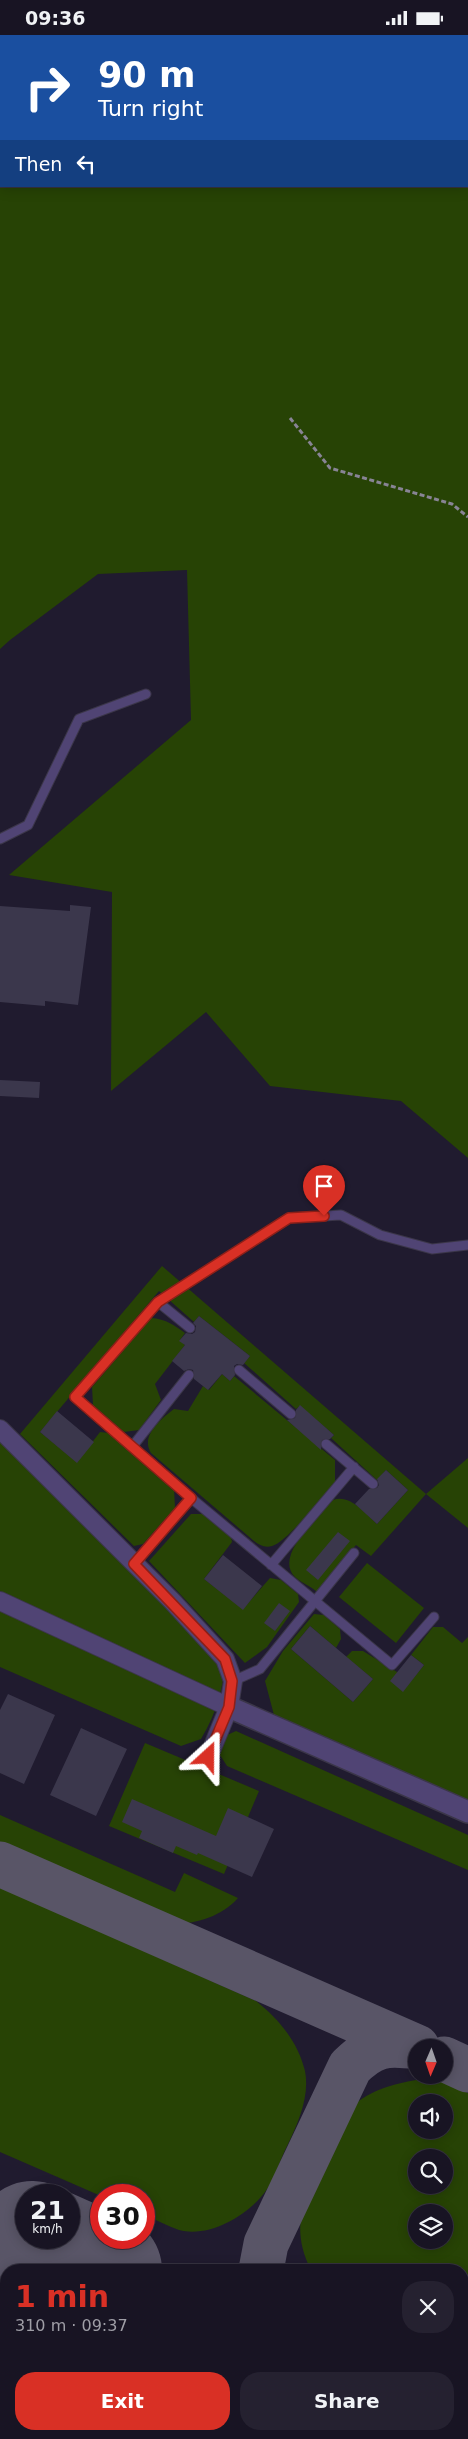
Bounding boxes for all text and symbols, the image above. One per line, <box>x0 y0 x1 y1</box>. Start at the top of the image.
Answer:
text: 09:36 <box>25 7 85 29</box>
icon: right <box>15 55 80 120</box>
text: 90 m <box>98 55 195 95</box>
text: Turn right <box>98 96 203 121</box>
icon: left <box>72 150 100 178</box>
text: Then <box>15 153 62 175</box>
pin <box>303 1165 345 1216</box>
icon: arrive <box>310 1172 338 1200</box>
position arrow <box>181 1730 233 1782</box>
north arrow <box>408 2039 452 2084</box>
map controls <box>408 2039 453 2249</box>
button: sound <box>408 2094 453 2139</box>
button: search <box>408 2149 453 2194</box>
speed limit sign: 30 <box>90 2184 155 2249</box>
text: 21 <box>30 2196 65 2225</box>
button: layers <box>408 2204 453 2249</box>
text: km/h <box>32 2222 63 2236</box>
text: 1 min <box>15 2279 109 2314</box>
button: close <box>402 2281 454 2333</box>
text: 310 m · 09:37 <box>15 2316 128 2335</box>
button: Exit <box>15 2372 230 2430</box>
button: Share <box>240 2372 454 2430</box>

